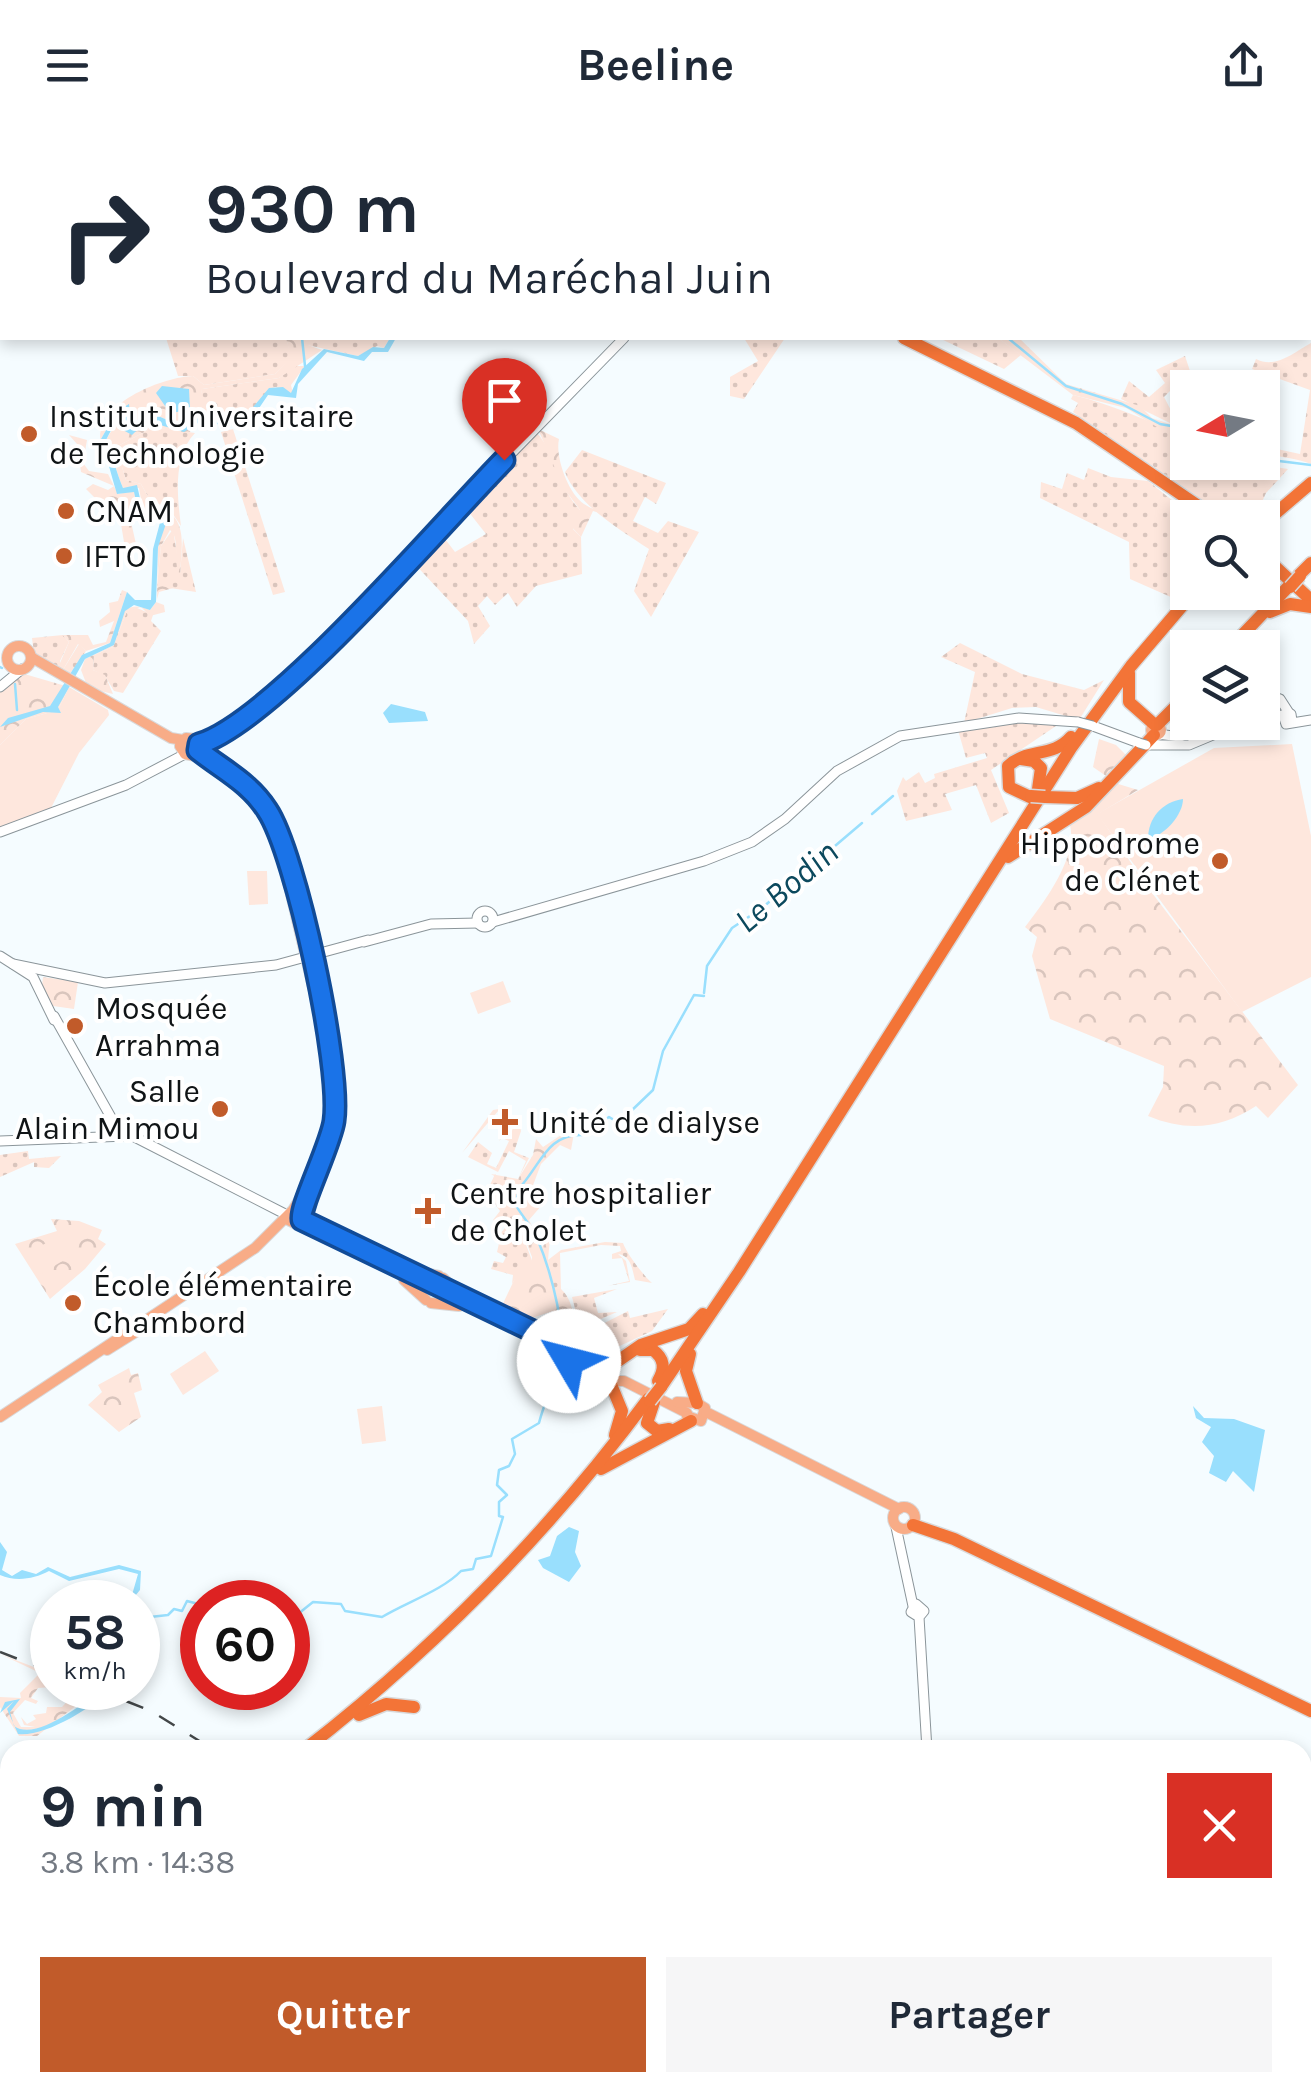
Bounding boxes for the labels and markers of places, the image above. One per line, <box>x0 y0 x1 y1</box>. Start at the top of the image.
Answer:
pin <box>462 358 547 461</box>
place label: Institut Universitaire de Technologie <box>49 398 354 472</box>
marker: Institut Universitaire de Technologie <box>18 423 40 445</box>
place label: CNAM <box>86 493 173 530</box>
marker: CNAM <box>55 500 77 522</box>
place label: IFTO <box>84 538 146 575</box>
marker: IFTO <box>53 545 75 567</box>
place label: Hippodrome de Clénet <box>1020 825 1200 899</box>
marker: Hippodrome de Clénet <box>1209 850 1231 872</box>
place label: Mosquée Arrahma <box>95 990 227 1064</box>
marker: Mosquée Arrahma <box>64 1015 86 1037</box>
place label: Salle Alain Mimou <box>15 1073 200 1147</box>
marker: Salle Alain Mimou <box>209 1098 231 1120</box>
place label: Unité de dialyse <box>528 1104 760 1141</box>
marker: Unité de dialyse <box>492 1109 518 1135</box>
place label: Centre hospitalier de Cholet <box>450 1175 711 1249</box>
marker: Centre hospitalier de Cholet <box>415 1198 441 1224</box>
place label: École élémentaire Chambord <box>93 1265 353 1341</box>
marker: École élémentaire Chambord <box>62 1292 84 1314</box>

